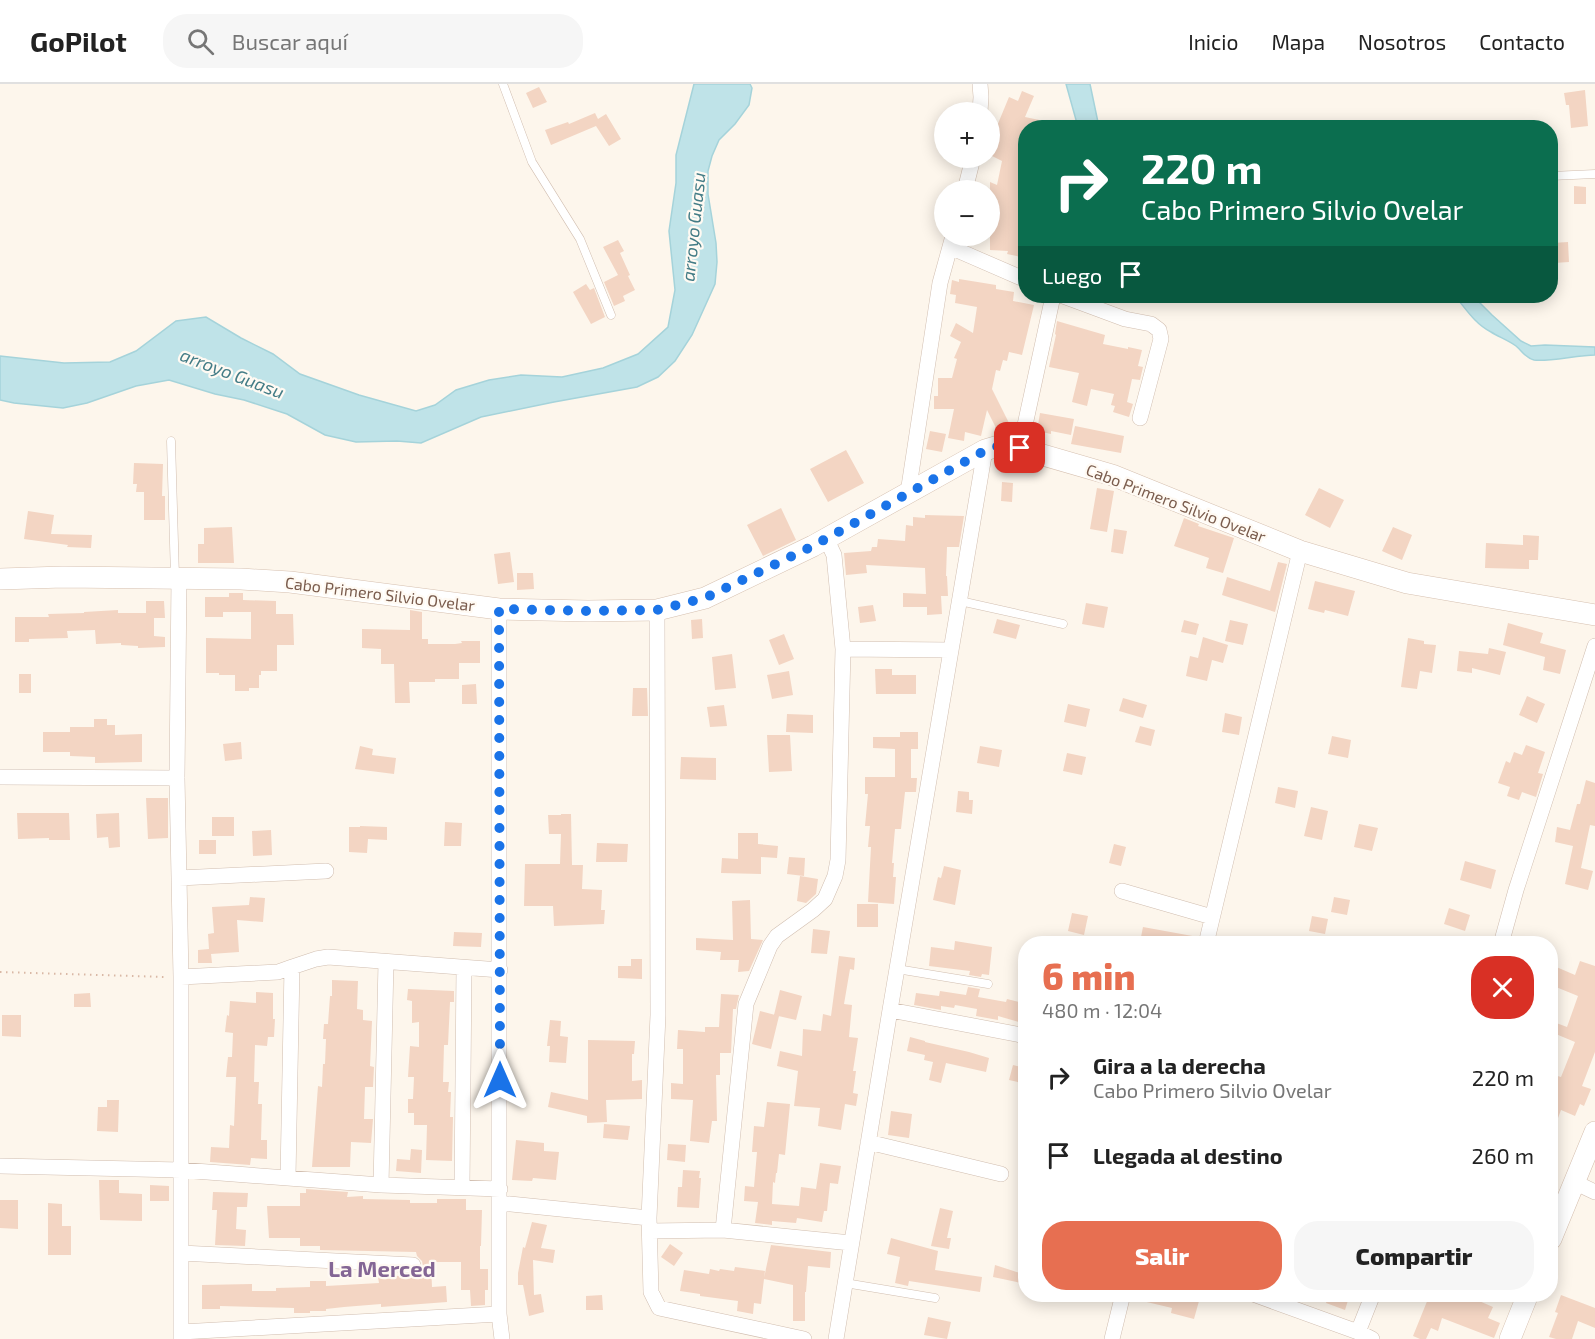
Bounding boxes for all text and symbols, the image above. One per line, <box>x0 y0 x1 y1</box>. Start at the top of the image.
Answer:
search box <box>163 14 583 68</box>
text: GoPilot <box>30 24 127 58</box>
icon: search <box>184 25 217 58</box>
text: Buscar aquí <box>232 28 348 54</box>
text: Inicio <box>1188 29 1238 54</box>
text: Mapa <box>1271 29 1325 54</box>
text: Nosotros <box>1358 29 1446 54</box>
text: Contacto <box>1479 29 1565 54</box>
map controls <box>934 102 1000 246</box>
button: + <box>934 102 1000 168</box>
text: 220 m <box>1141 142 1262 192</box>
icon: right <box>1042 144 1120 222</box>
water label: arroyo Guasu <box>676 171 710 282</box>
button: − <box>934 180 1000 246</box>
text: Cabo Primero Silvio Ovelar <box>1141 193 1463 225</box>
icon: arrive <box>1114 258 1147 291</box>
text: Luego <box>1042 262 1102 288</box>
water label: arroyo Guasu <box>177 343 287 403</box>
pin <box>994 422 1045 473</box>
icon: arrive <box>1003 431 1036 464</box>
street label: Cabo Primero Silvio Ovelar <box>1084 459 1269 546</box>
street label: Cabo Primero Silvio Ovelar <box>284 572 477 615</box>
text: 6 min <box>1042 954 1136 997</box>
button: close <box>1471 956 1534 1019</box>
text: 480 m · 12:04 <box>1042 998 1162 1022</box>
position arrow <box>468 1048 532 1112</box>
text: Gira a la derecha <box>1093 1052 1266 1078</box>
icon: right <box>1042 1061 1075 1094</box>
text: 220 m <box>1472 1064 1534 1090</box>
text: Cabo Primero Silvio Ovelar <box>1093 1078 1332 1102</box>
icon: arrive <box>1042 1139 1075 1172</box>
text: Llegada al destino <box>1093 1142 1283 1168</box>
text: 260 m <box>1472 1142 1534 1168</box>
button: Salir <box>1042 1221 1282 1290</box>
button: Compartir <box>1294 1221 1534 1290</box>
district label: La Merced <box>328 1255 436 1281</box>

